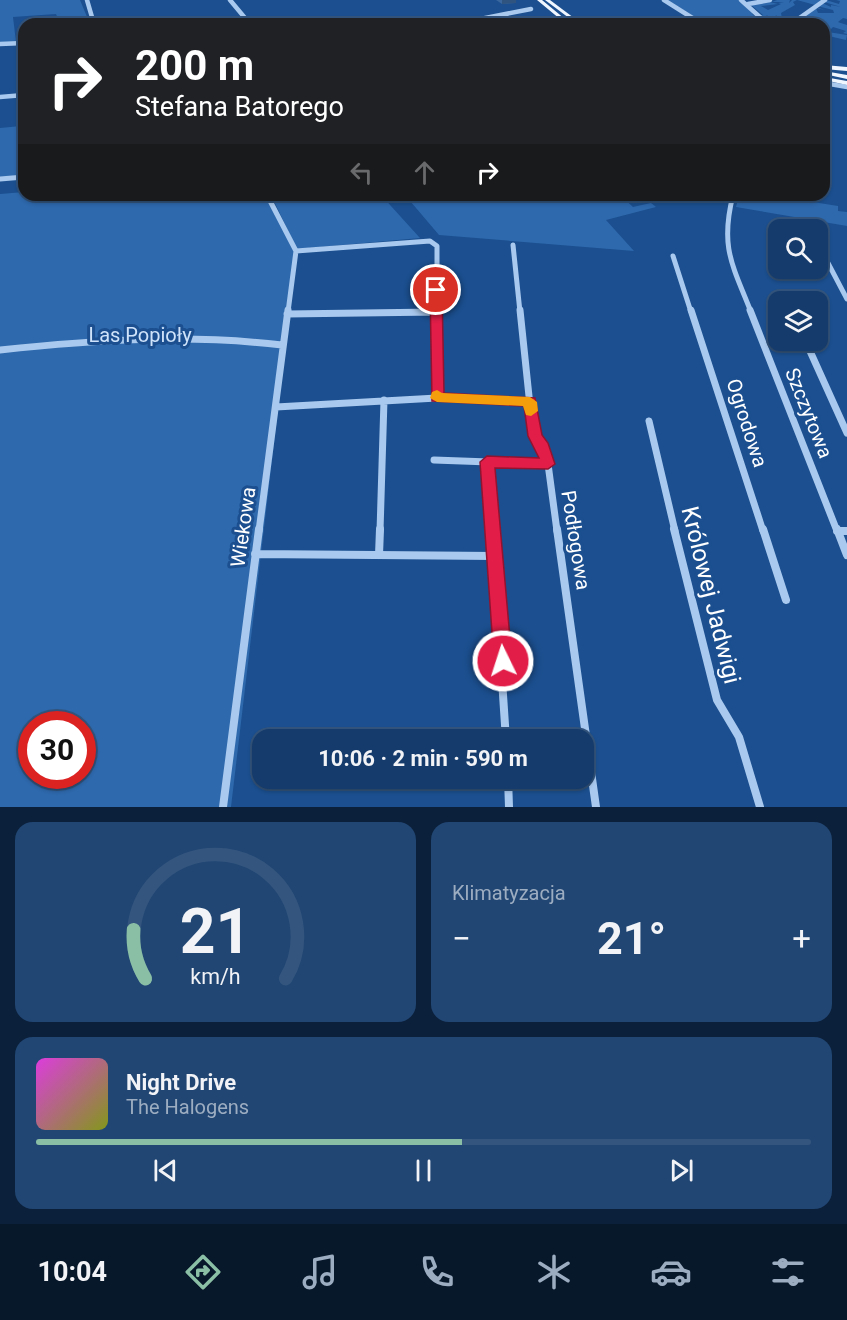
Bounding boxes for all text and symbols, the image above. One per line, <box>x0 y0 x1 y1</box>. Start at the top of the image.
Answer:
text: 200 m <box>135 41 254 90</box>
icon: right <box>36 42 114 120</box>
text: Stefana Batorego <box>135 91 344 123</box>
icon: left <box>345 156 378 189</box>
icon: ahead <box>408 156 441 189</box>
icon: right <box>471 156 504 189</box>
map controls <box>768 219 828 351</box>
button: search <box>768 219 828 279</box>
pin <box>410 264 461 315</box>
icon: arrive <box>419 273 452 306</box>
button: layers <box>768 291 828 351</box>
park label: Las Popioły <box>88 323 192 347</box>
street label: Szczytowa <box>780 364 838 462</box>
street label: Ogrodowa <box>721 376 773 470</box>
street label: Wiekowa <box>226 485 260 569</box>
street label: Podłogowa <box>556 488 596 592</box>
street label: Królowej Jadwigi <box>675 503 747 687</box>
position arrow <box>471 629 535 693</box>
speed limit sign: 30 <box>18 711 96 789</box>
text: 10:06 · 2 min · 590 m <box>318 746 528 771</box>
text: Klimatyzacja <box>452 881 566 905</box>
text: 21 <box>180 895 251 968</box>
text: 21° <box>597 912 666 965</box>
text: − <box>452 919 471 958</box>
text: + <box>792 919 811 958</box>
text: km/h <box>190 964 241 989</box>
text: Night Drive <box>126 1070 236 1095</box>
text: The Halogens <box>126 1095 249 1119</box>
icon: previous <box>149 1154 182 1187</box>
icon: pause <box>407 1154 440 1187</box>
icon: next <box>665 1154 698 1187</box>
icon: directions <box>182 1251 224 1293</box>
icon: music <box>299 1251 341 1293</box>
icon: phone <box>416 1251 458 1293</box>
icon: climate <box>533 1251 575 1293</box>
icon: car <box>650 1251 692 1293</box>
icon: filters <box>767 1251 809 1293</box>
text: 10:04 <box>38 1256 107 1288</box>

